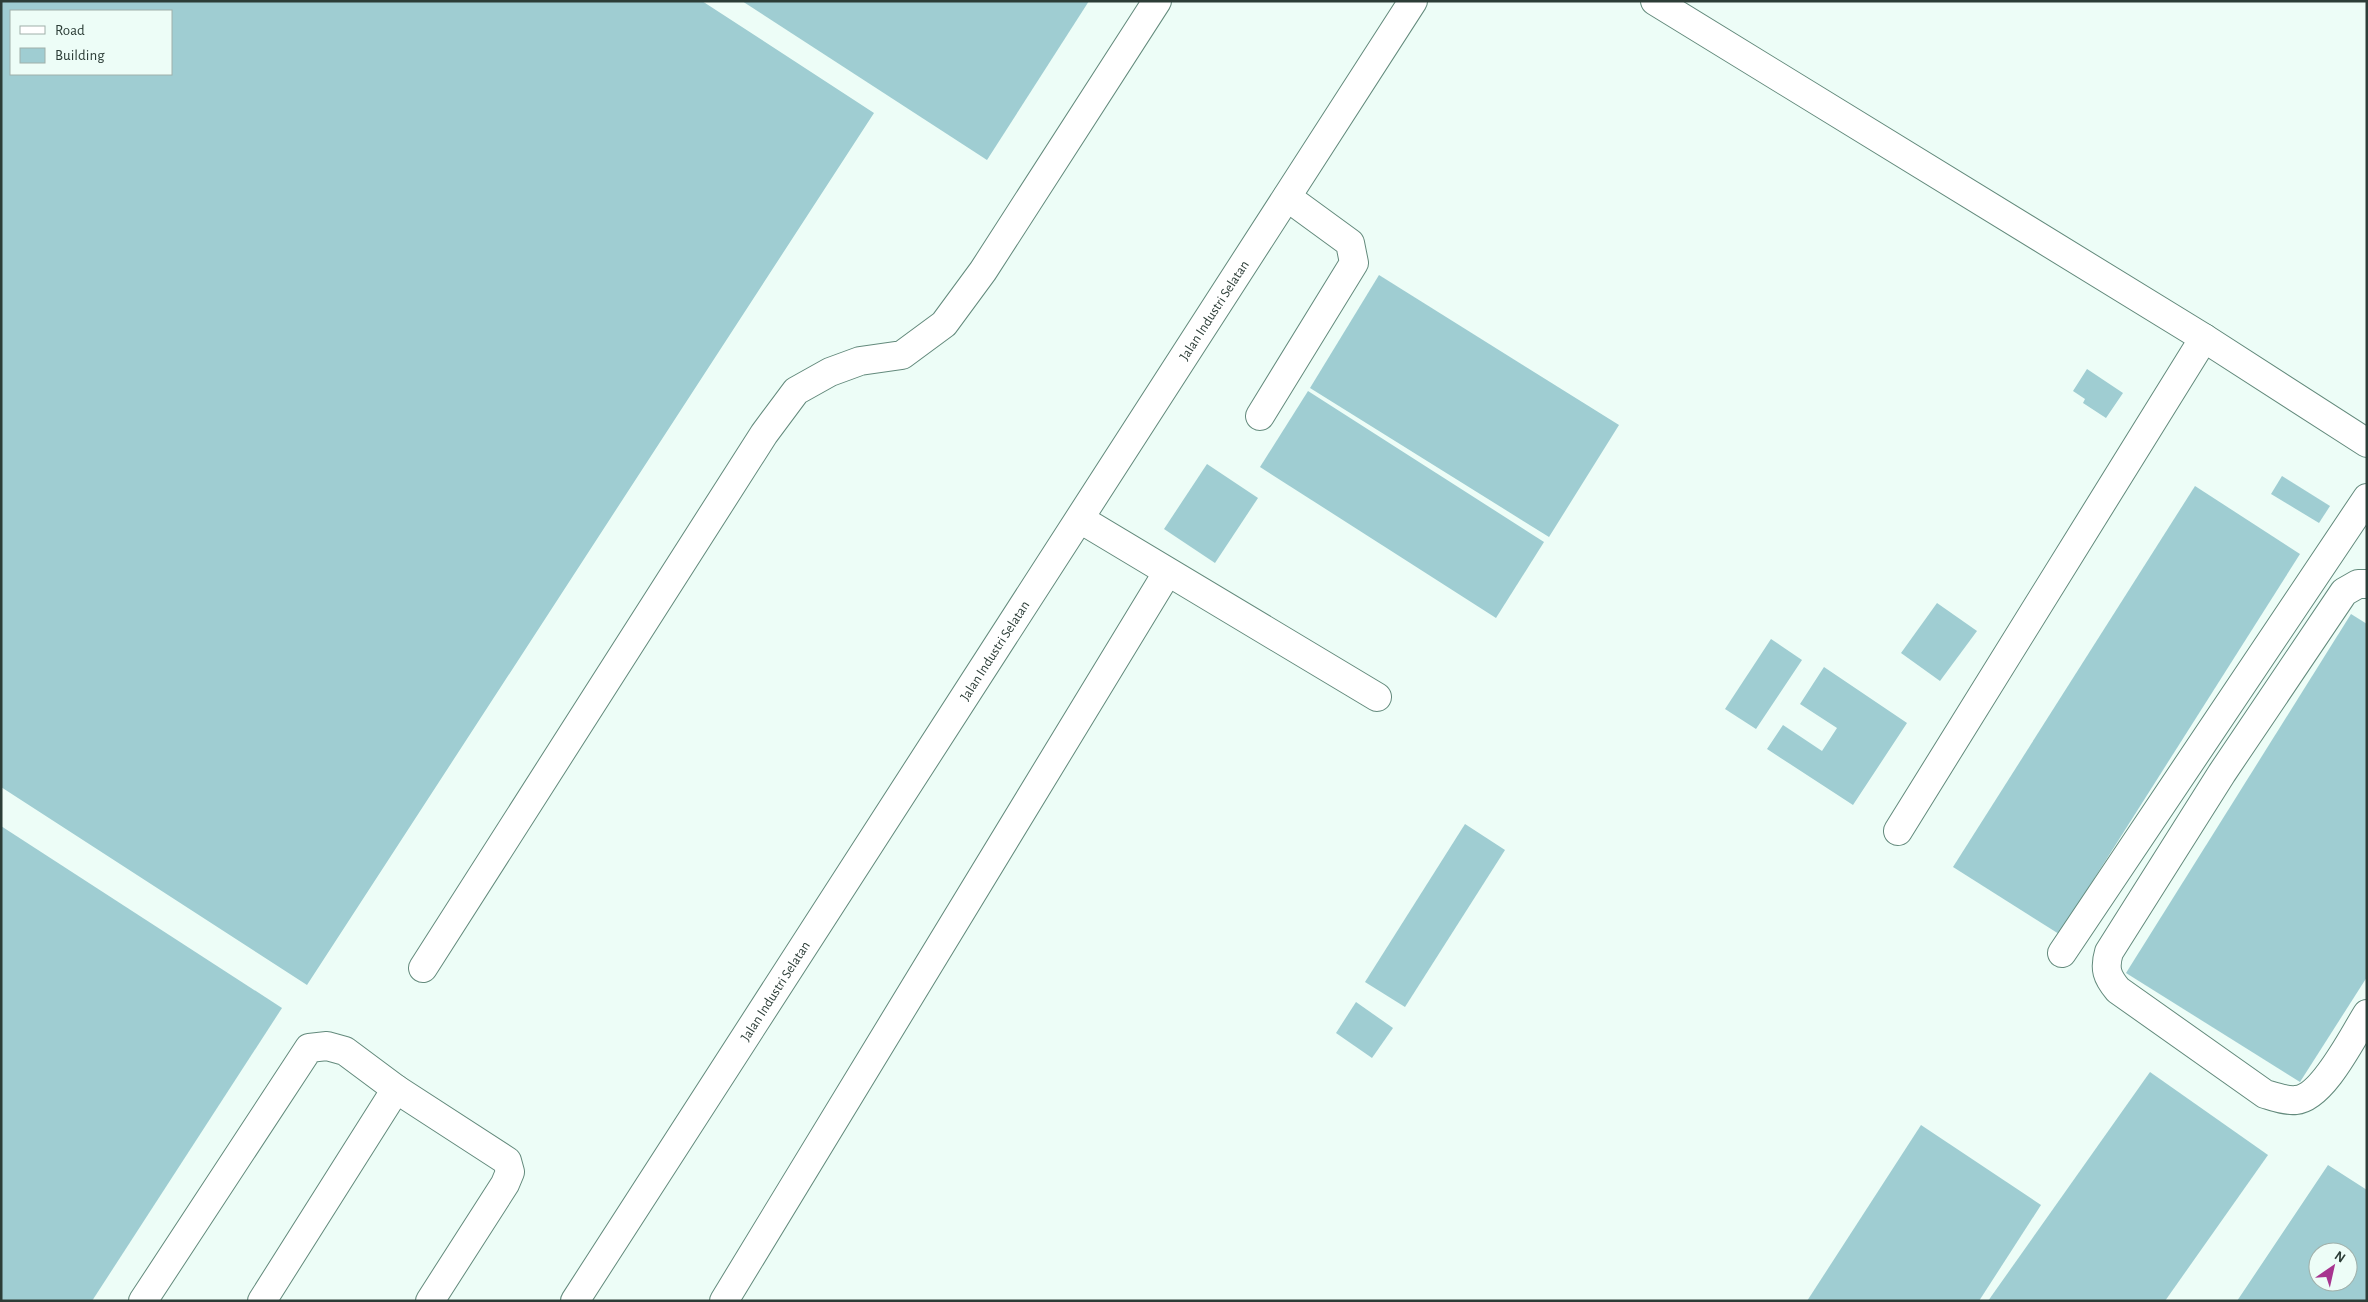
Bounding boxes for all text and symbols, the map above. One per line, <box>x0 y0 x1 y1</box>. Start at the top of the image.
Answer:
legend <box>10 10 172 75</box>
text: Road <box>55 23 85 38</box>
text: Building <box>55 48 105 63</box>
street label: Jalan Industri Selatan <box>1177 258 1252 363</box>
street label: Jalan Industri Selatan <box>958 599 1032 703</box>
street label: Jalan Industri Selatan <box>739 939 813 1044</box>
north arrow <box>2308 1242 2358 1292</box>
text: N <box>2332 1249 2348 1266</box>

